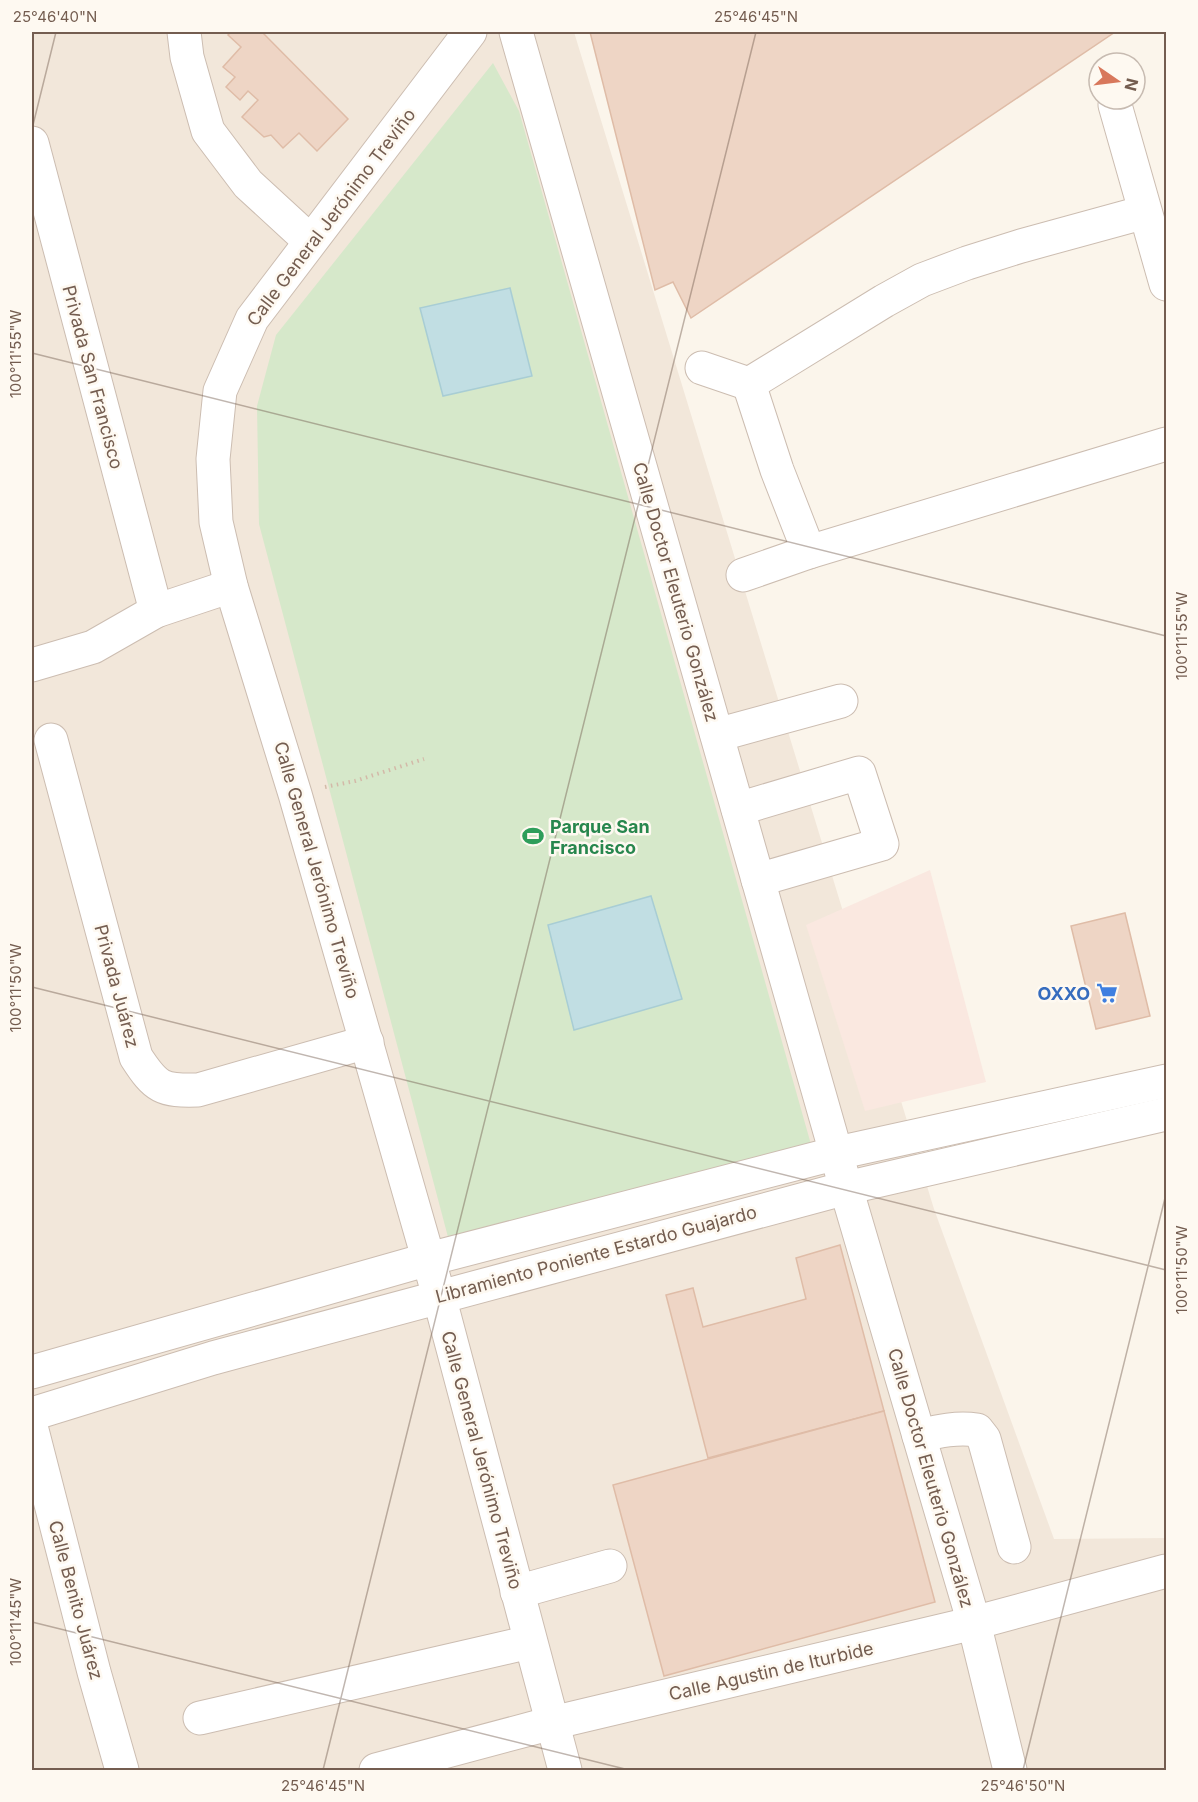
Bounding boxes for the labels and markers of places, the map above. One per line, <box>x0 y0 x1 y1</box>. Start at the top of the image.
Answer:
place label: Parque San Francisco <box>550 816 650 858</box>
sports icon: Parque San Francisco <box>521 824 545 848</box>
supermarket icon: OXXO <box>1095 981 1119 1005</box>
place label: OXXO <box>1038 983 1090 1004</box>

